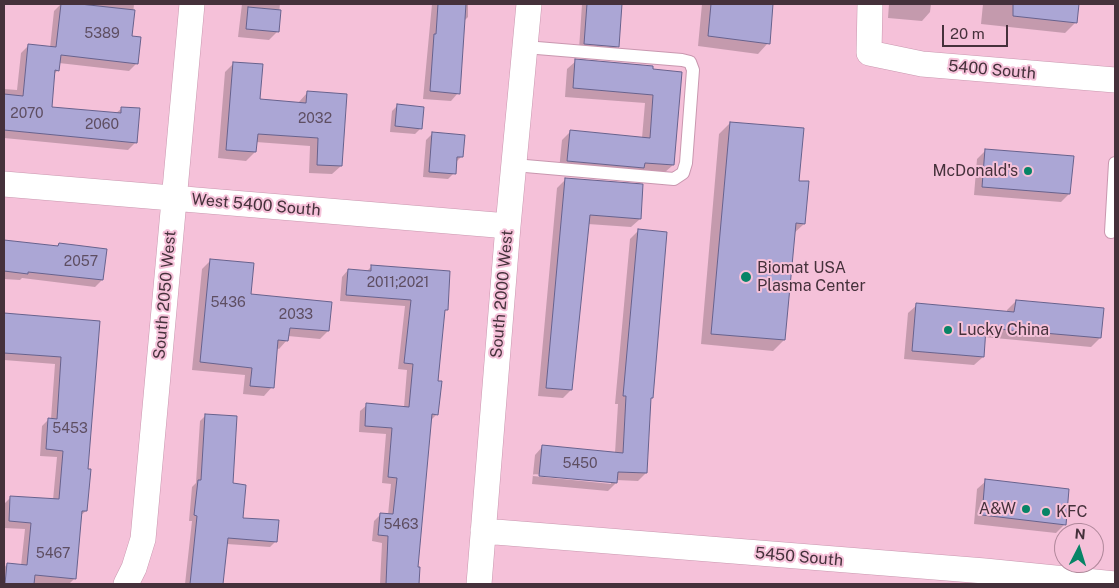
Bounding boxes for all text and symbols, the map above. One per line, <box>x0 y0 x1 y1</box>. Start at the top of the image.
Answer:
scale bar <box>944 15 1010 47</box>
text: 20 m <box>950 25 985 42</box>
house number: 5389 <box>84 26 120 42</box>
street label: 5400 South <box>947 57 1037 83</box>
house number: 2070 <box>10 106 44 122</box>
house number: 2032 <box>298 111 332 127</box>
house number: 2060 <box>85 117 119 133</box>
place label: McDonald's <box>932 161 1018 181</box>
marker: McDonald's <box>1022 165 1034 177</box>
street label: West 5400 South <box>191 190 321 220</box>
street label: South 2000 West <box>487 229 517 359</box>
street label: South 2050 West <box>150 230 180 360</box>
house number: 2057 <box>64 254 98 270</box>
place label: Biomat USA Plasma Center <box>757 258 866 296</box>
marker: Biomat USA Plasma Center <box>739 270 753 284</box>
house number: 2011;2021 <box>367 275 429 291</box>
house number: 5436 <box>210 295 246 311</box>
house number: 2033 <box>279 307 313 323</box>
place label: Lucky China <box>958 320 1049 340</box>
marker: Lucky China <box>942 324 954 336</box>
house number: 5453 <box>52 421 88 437</box>
house number: 5450 <box>562 456 598 472</box>
place label: A&W <box>979 499 1016 519</box>
place label: KFC <box>1056 502 1087 522</box>
marker: A&W <box>1020 503 1032 515</box>
marker: KFC <box>1040 506 1052 518</box>
house number: 5463 <box>383 517 419 533</box>
north arrow <box>1054 523 1104 573</box>
text: N <box>1074 526 1086 542</box>
street label: 5450 South <box>754 544 844 570</box>
house number: 5467 <box>36 546 70 562</box>

